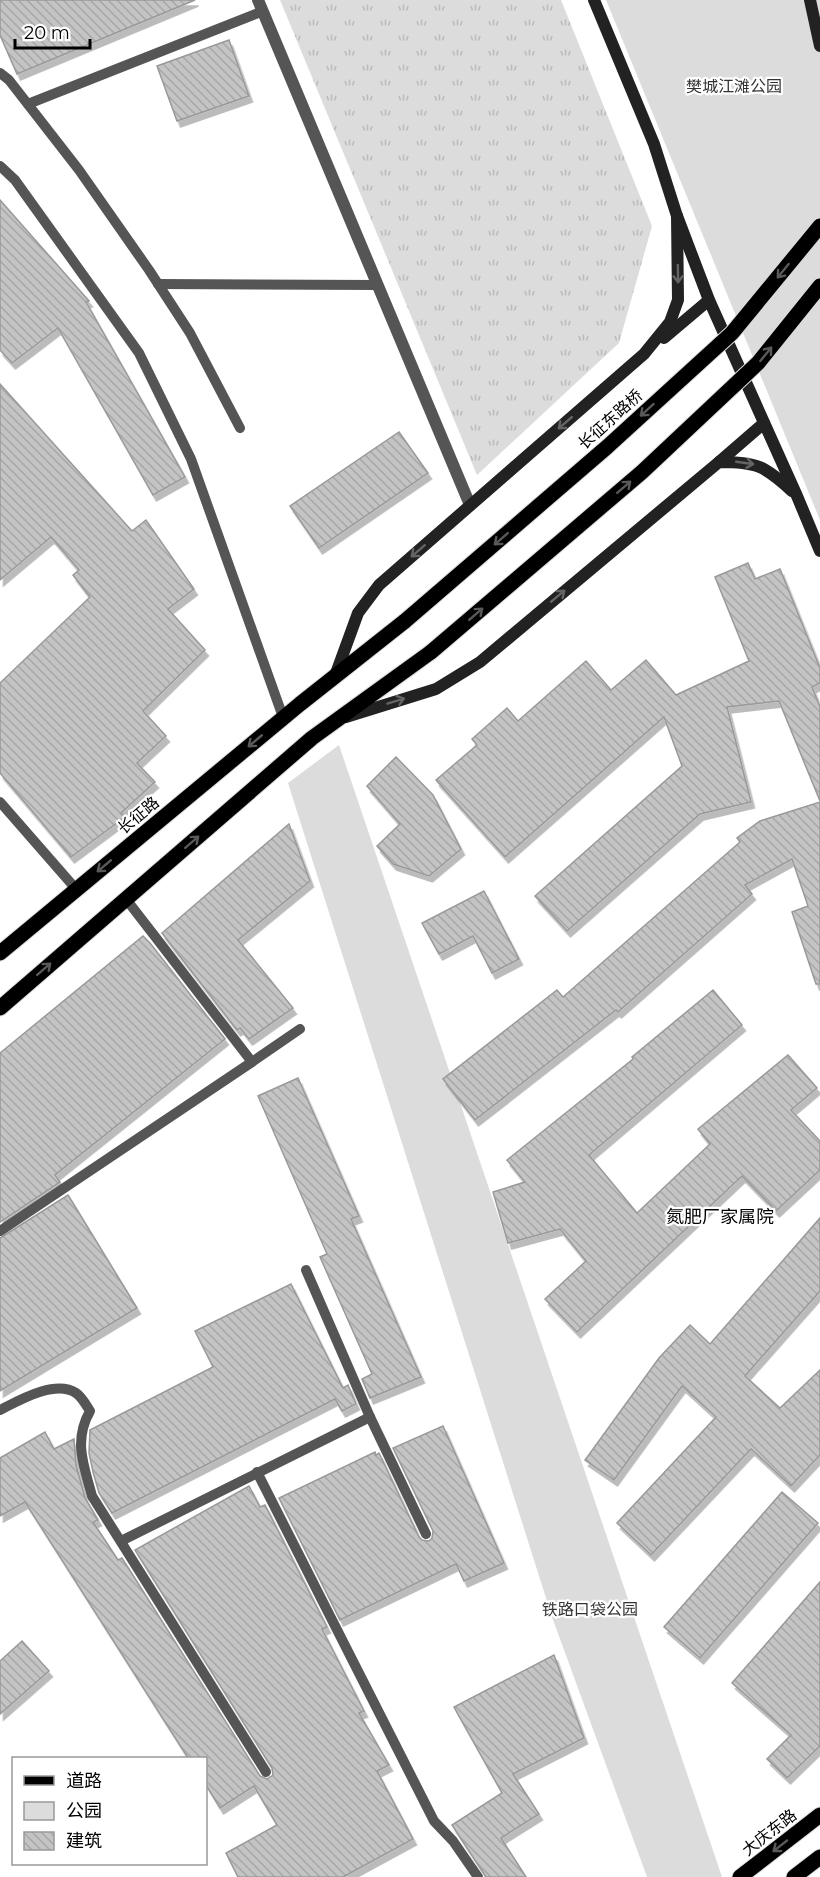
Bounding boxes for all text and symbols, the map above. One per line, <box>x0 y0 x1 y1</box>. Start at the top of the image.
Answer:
scale bar <box>15 12 90 50</box>
text: 20 m <box>24 22 70 44</box>
park label: 樊城江滩公园 <box>686 77 782 96</box>
one-way arrow <box>776 263 790 278</box>
one-way arrow <box>672 264 684 284</box>
one-way arrow <box>760 346 773 362</box>
street label: 长征东路桥 <box>574 386 646 453</box>
one-way arrow <box>640 403 655 417</box>
one-way arrow <box>558 416 573 430</box>
one-way arrow <box>735 458 755 469</box>
one-way arrow <box>616 480 631 494</box>
one-way arrow <box>494 532 509 546</box>
one-way arrow <box>411 544 426 558</box>
one-way arrow <box>550 590 566 603</box>
one-way arrow <box>468 607 484 620</box>
one-way arrow <box>386 695 405 706</box>
one-way arrow <box>247 735 263 748</box>
street label: 长征路 <box>114 793 163 838</box>
one-way arrow <box>184 835 199 849</box>
one-way arrow <box>97 859 112 873</box>
one-way arrow <box>36 963 52 976</box>
district label: 氮肥厂家属院 <box>666 1206 774 1228</box>
park label: 铁路口袋公园 <box>542 1600 638 1619</box>
legend <box>12 1757 207 1865</box>
text: 道路 <box>66 1770 102 1792</box>
text: 公园 <box>66 1800 102 1822</box>
street label: 大庆东路 <box>738 1805 800 1860</box>
text: 建筑 <box>66 1830 102 1852</box>
one-way arrow <box>772 1840 788 1852</box>

